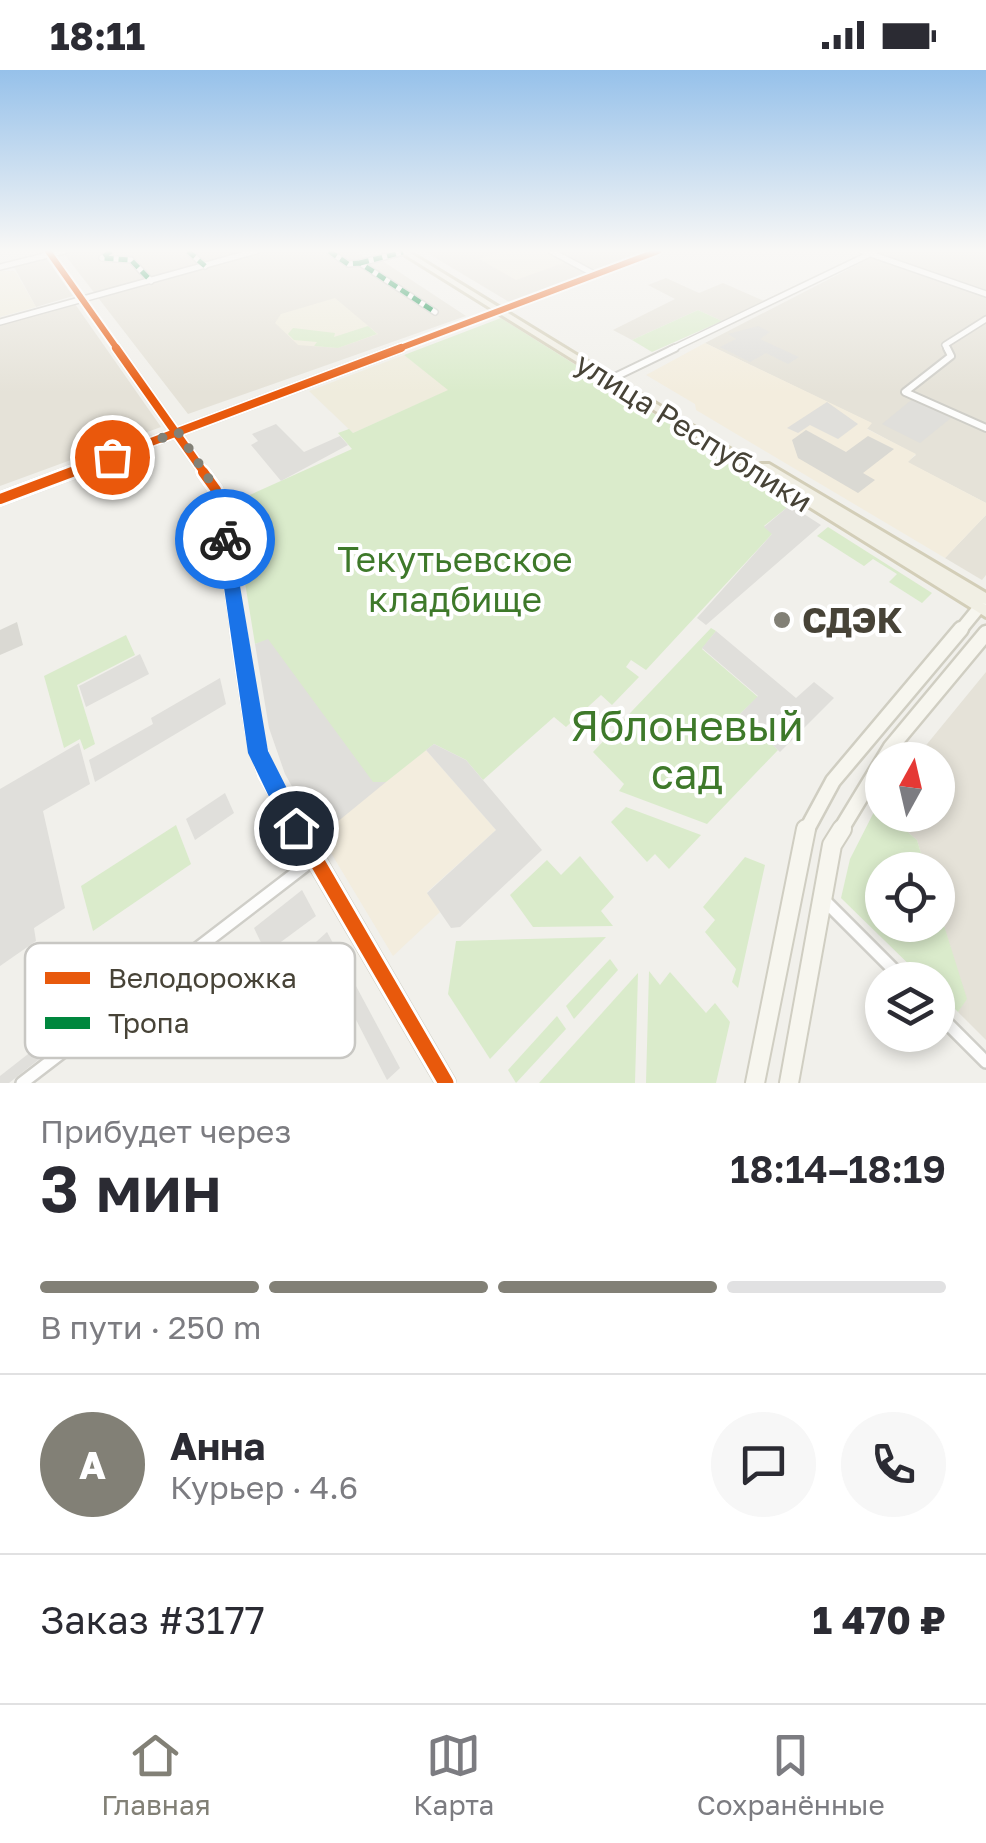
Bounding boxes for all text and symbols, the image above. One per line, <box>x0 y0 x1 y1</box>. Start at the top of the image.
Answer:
text: 18:11 <box>50 13 145 58</box>
street label: улица Республики <box>569 345 819 519</box>
pin <box>70 415 155 500</box>
icon: bag <box>85 430 140 485</box>
courier <box>175 489 275 589</box>
icon: bike <box>198 512 253 567</box>
park label: Текутьевское кладбище <box>337 538 573 620</box>
place label: СДЭК <box>802 599 903 641</box>
marker: СДЭК <box>771 609 793 631</box>
park label: Яблоневый сад <box>570 700 804 798</box>
north arrow <box>865 742 955 832</box>
map controls <box>865 742 955 1052</box>
pin <box>254 786 339 871</box>
icon: home <box>269 801 324 856</box>
button: locate <box>865 852 955 942</box>
legend <box>25 943 355 1058</box>
text: Велодорожка <box>108 961 297 994</box>
button: layers <box>865 962 955 1052</box>
text: Тропа <box>108 1006 189 1039</box>
text: Прибудет через <box>40 1112 291 1150</box>
text: 18:14–18:19 <box>730 1146 946 1191</box>
text: 3 мин <box>40 1148 222 1226</box>
text: В пути · 250 m <box>40 1308 261 1346</box>
button: chat <box>711 1412 816 1517</box>
button: phone <box>841 1412 946 1517</box>
text: Анна <box>170 1423 265 1468</box>
text: А <box>79 1442 106 1487</box>
text: Курьер · 4.6 <box>170 1468 358 1506</box>
text: Заказ #3177 <box>40 1597 265 1642</box>
text: 1 470 ₽ <box>813 1597 946 1642</box>
tab: Главная <box>101 1728 211 1821</box>
tab: Карта <box>413 1728 494 1821</box>
tab: Сохранённые <box>697 1728 885 1821</box>

